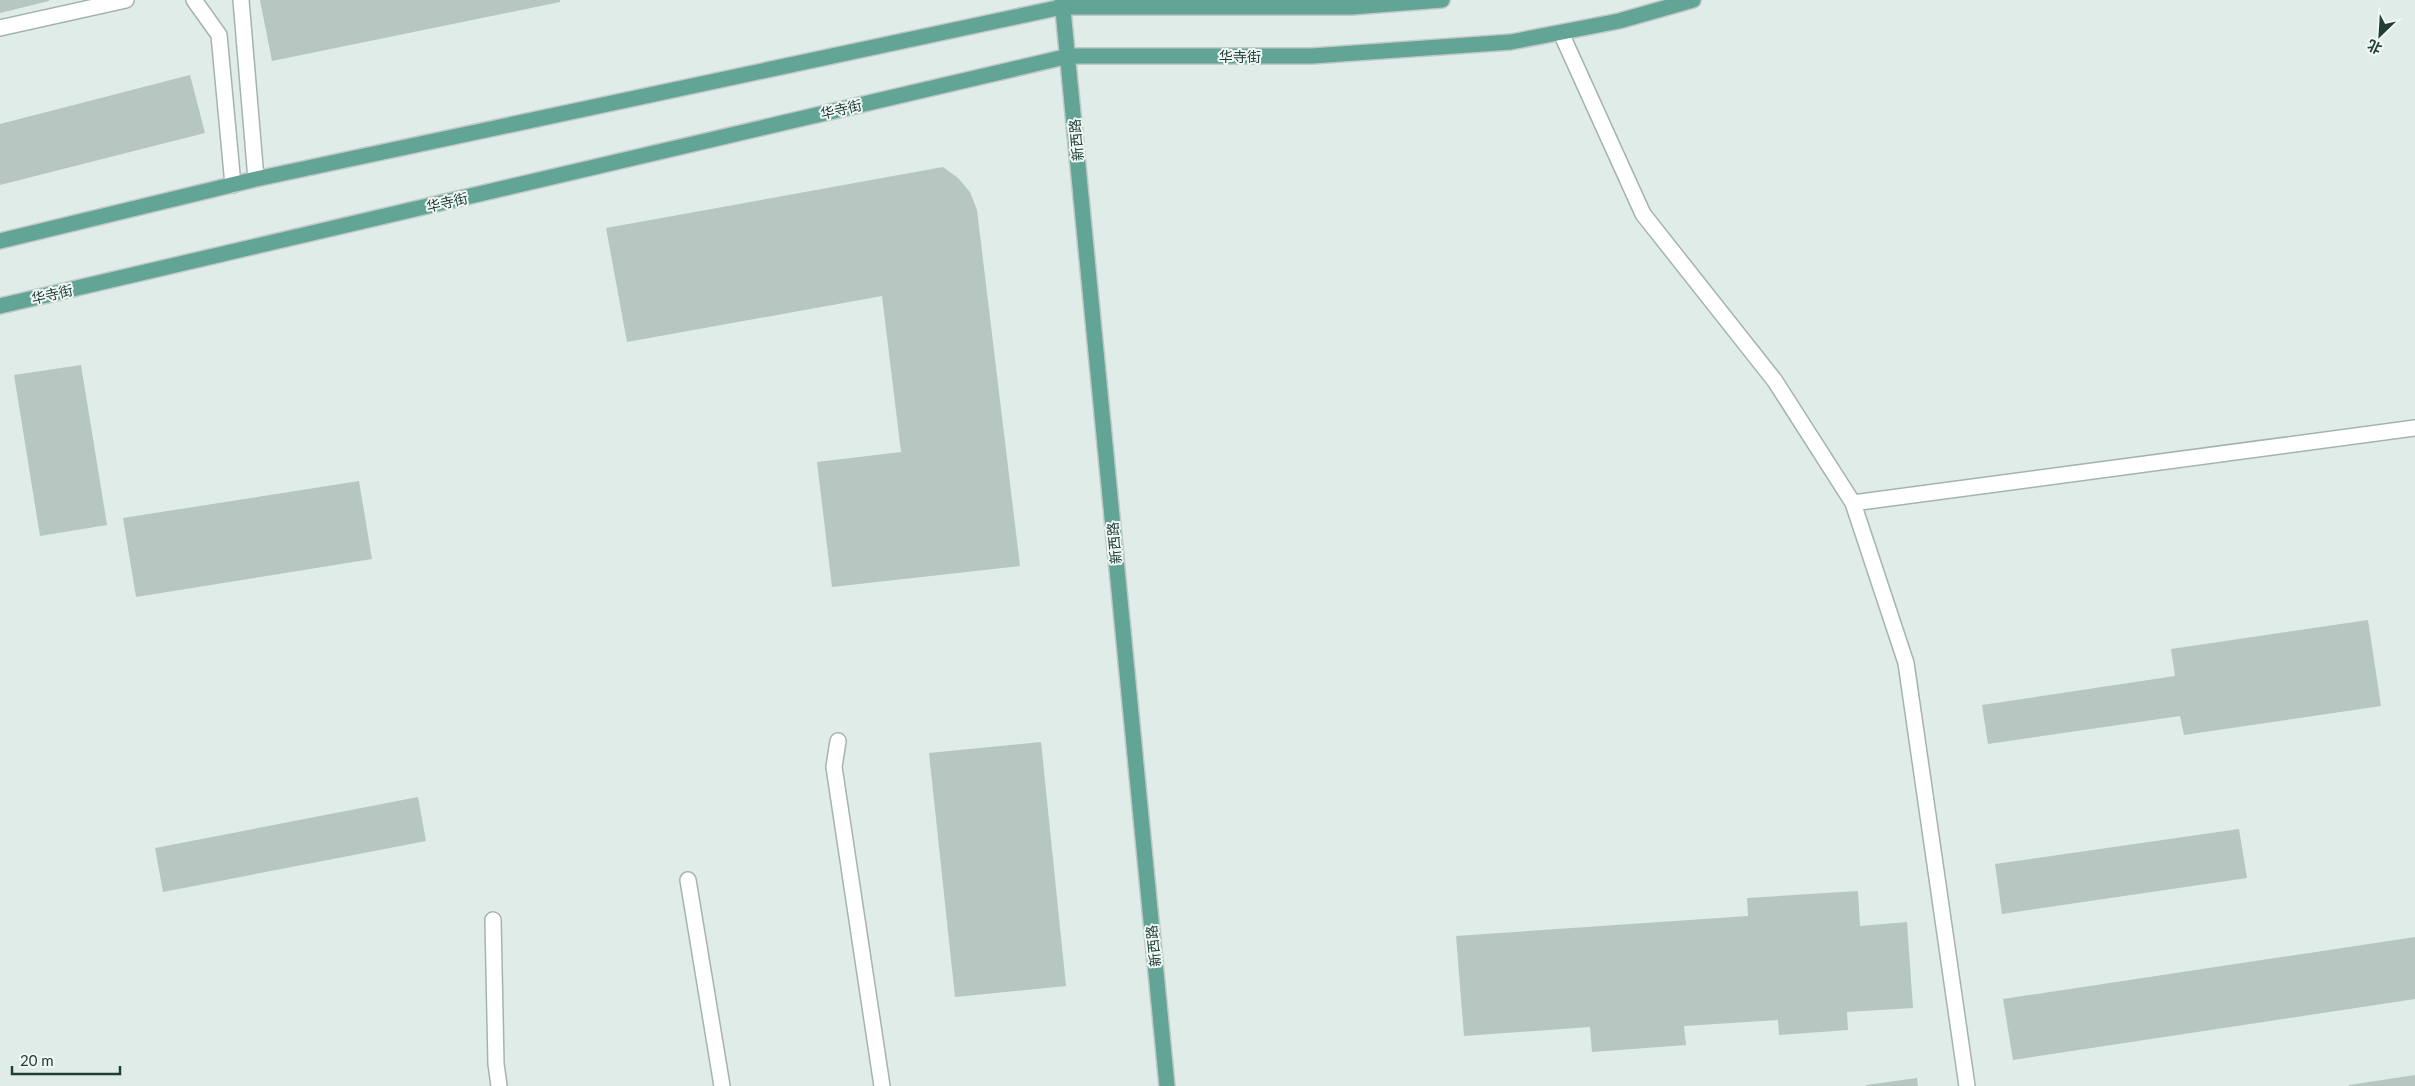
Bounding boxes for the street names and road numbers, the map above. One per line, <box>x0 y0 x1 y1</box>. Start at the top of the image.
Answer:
street label: 华寺街 <box>1219 48 1261 65</box>
street label: 华寺街 <box>819 96 863 122</box>
street label: 新西路 <box>1066 118 1086 162</box>
street label: 华寺街 <box>425 189 469 215</box>
street label: 华寺街 <box>30 281 74 307</box>
street label: 新西路 <box>1104 521 1124 565</box>
street label: 新西路 <box>1142 924 1164 968</box>

